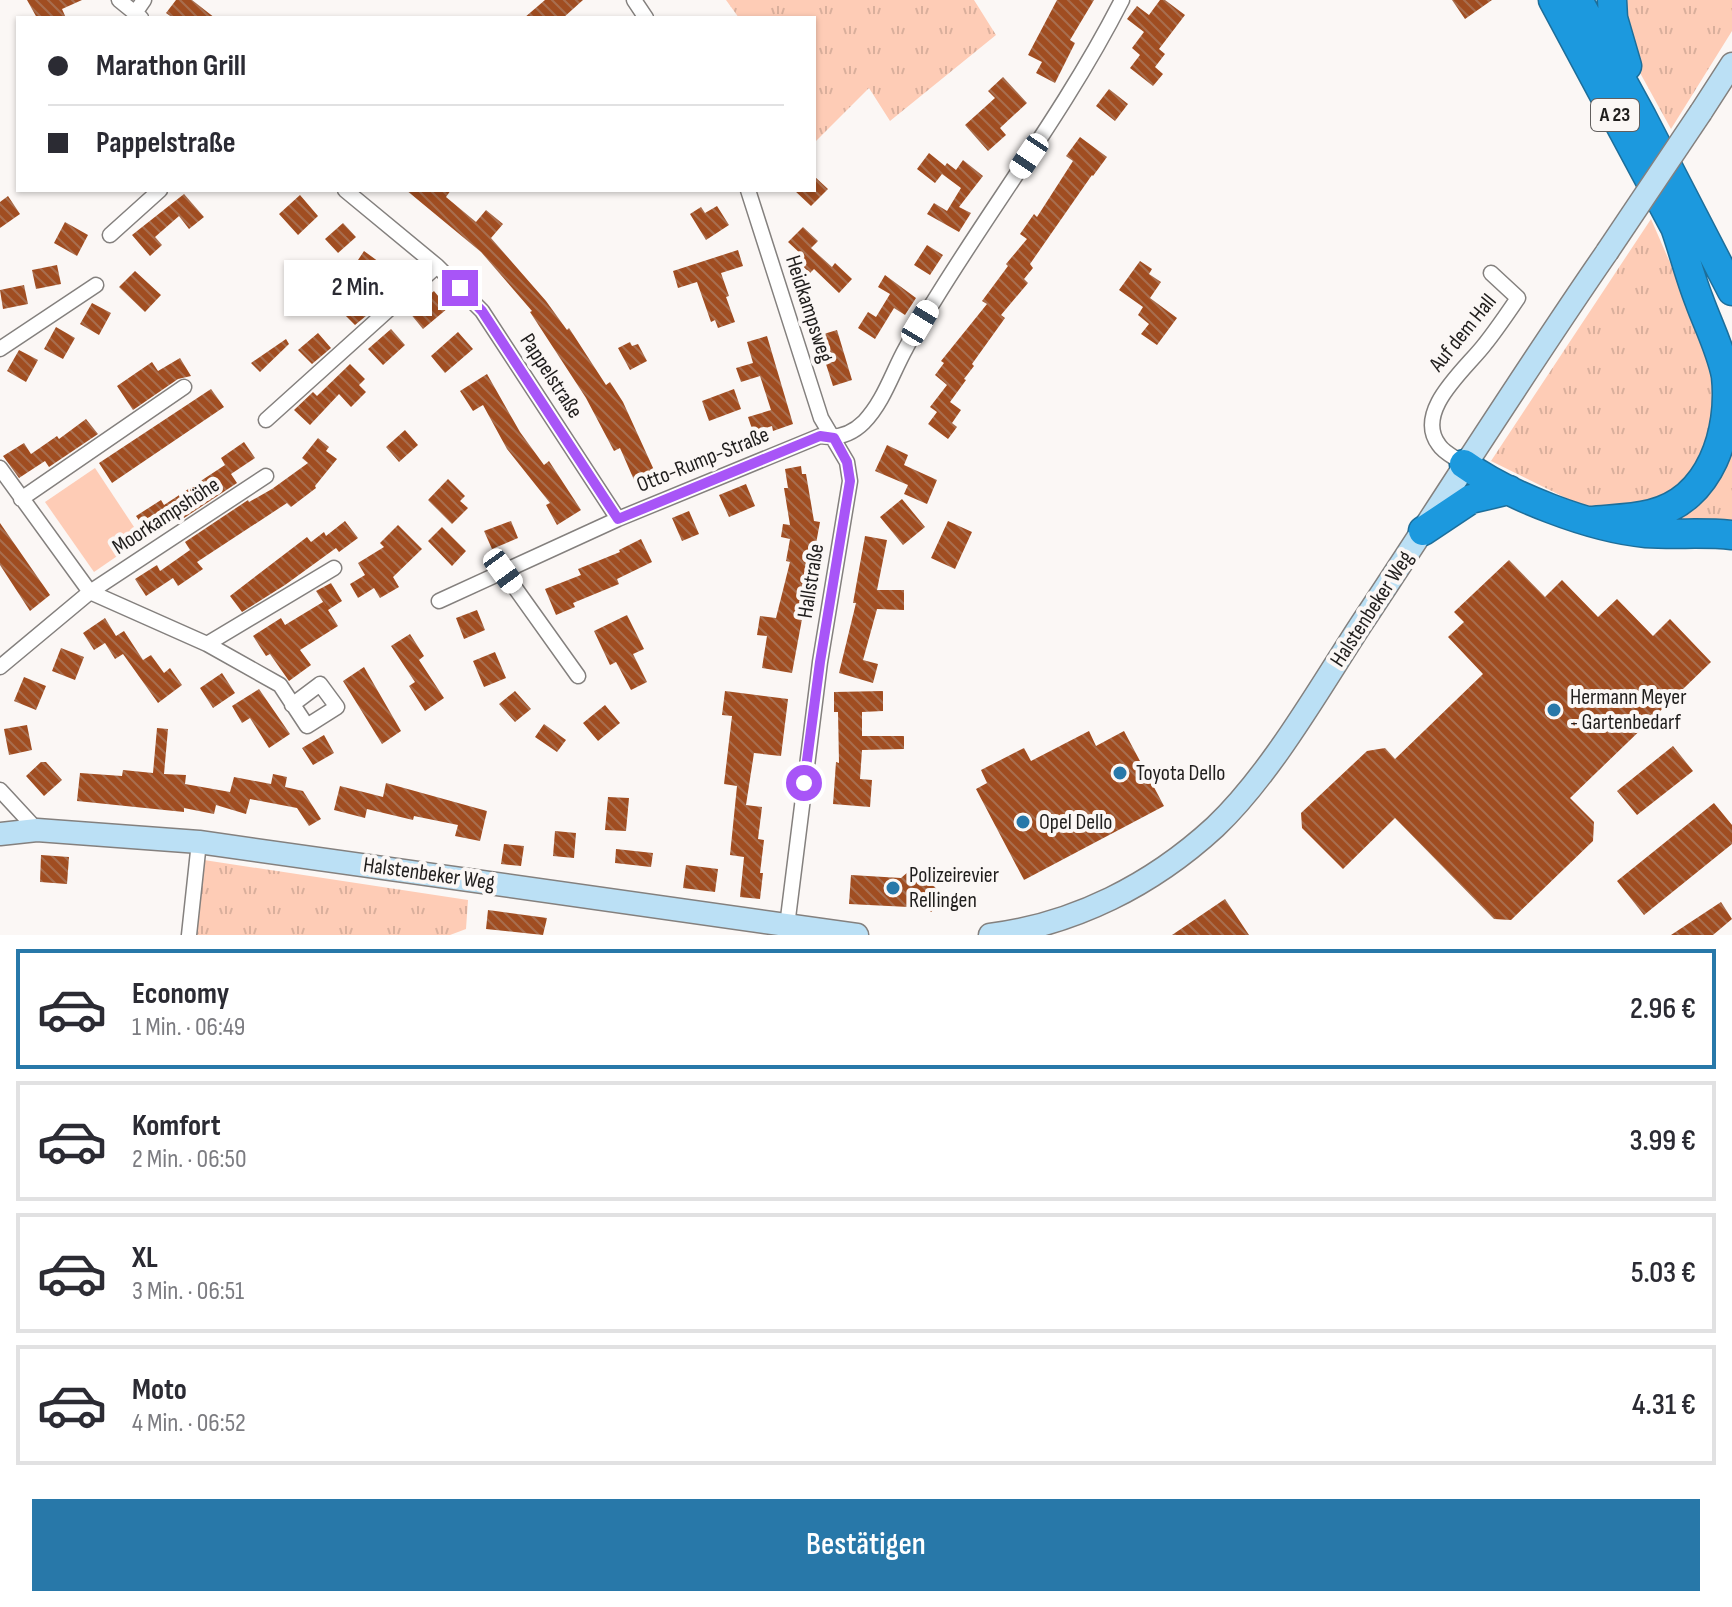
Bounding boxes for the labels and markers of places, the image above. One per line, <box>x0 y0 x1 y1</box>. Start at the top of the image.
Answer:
place label: Hermann Meyer - Gartenbedarf <box>1570 684 1687 736</box>
marker: Hermann Meyer - Gartenbedarf <box>1545 701 1563 719</box>
place label: Toyota Dello <box>1136 760 1225 787</box>
marker: Toyota Dello <box>1111 764 1129 782</box>
place label: Opel Dello <box>1039 809 1112 836</box>
marker: Opel Dello <box>1014 813 1032 831</box>
place label: Polizeirevier Rellingen <box>909 862 999 914</box>
marker: Polizeirevier Rellingen <box>884 879 902 897</box>

